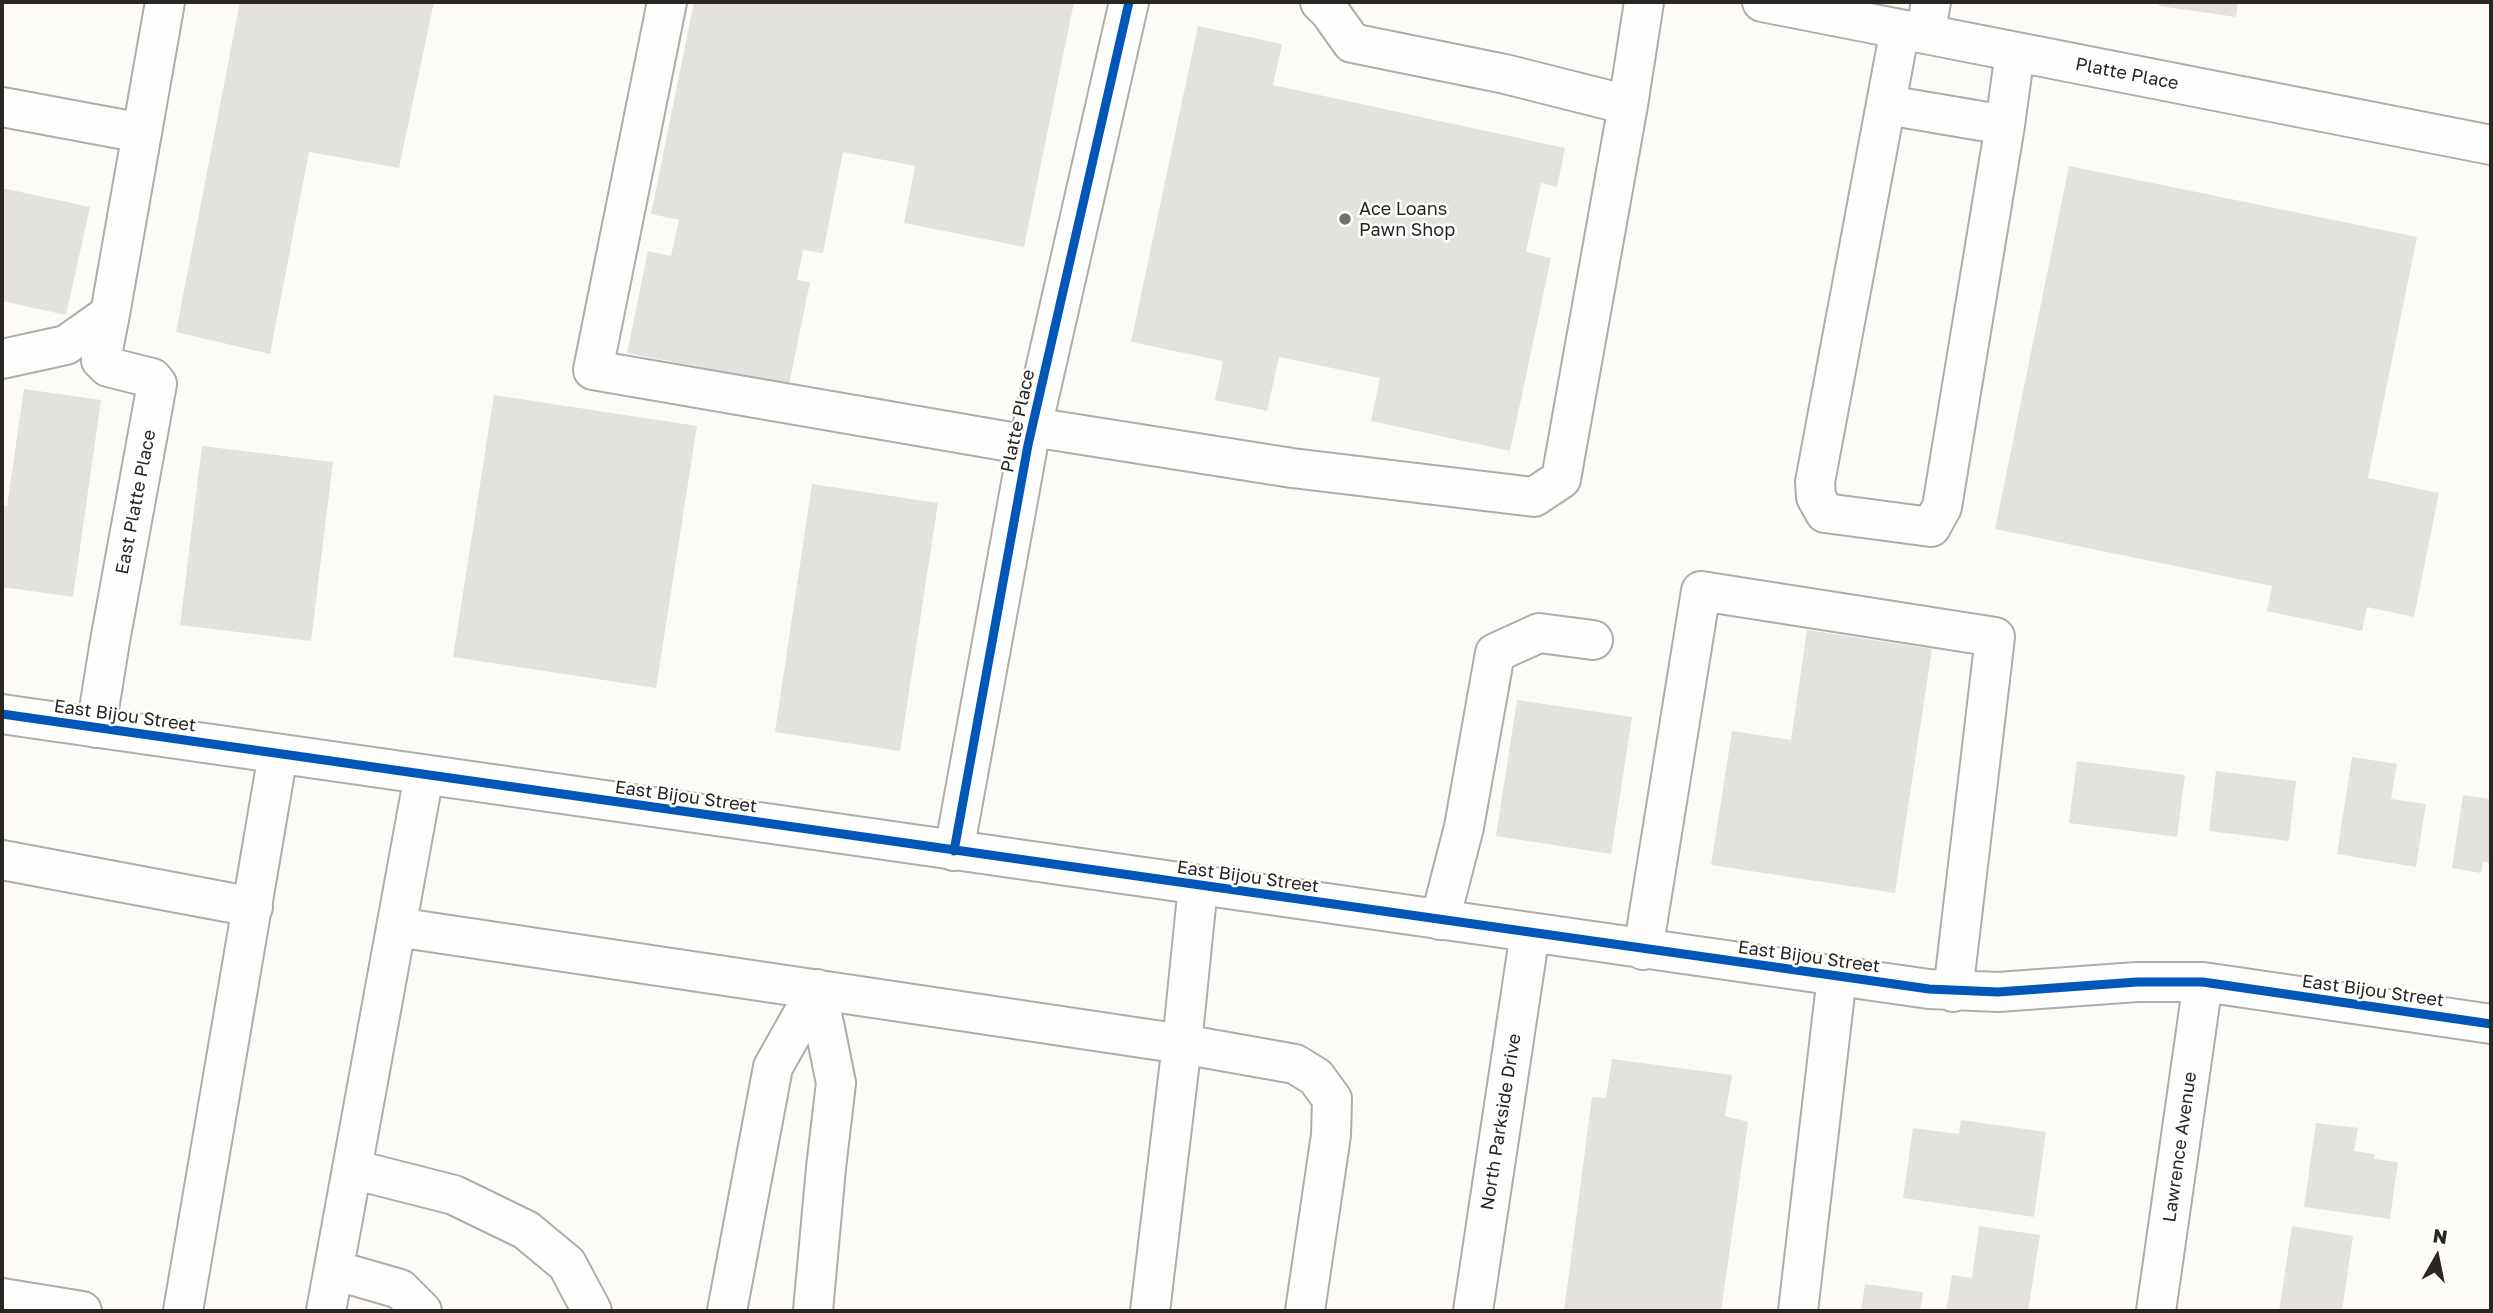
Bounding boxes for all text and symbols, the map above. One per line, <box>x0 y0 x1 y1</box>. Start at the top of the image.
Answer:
street label: Platte Place <box>2074 53 2180 95</box>
place label: Ace Loans Pawn Shop <box>1359 198 1455 241</box>
marker: Ace Loans Pawn Shop <box>1337 211 1353 227</box>
street label: Platte Place <box>997 368 1039 474</box>
street label: East Platte Place <box>111 428 161 576</box>
street label: East Bijou Street <box>53 695 197 737</box>
street label: East Bijou Street <box>614 776 758 818</box>
street label: East Bijou Street <box>1176 856 1320 898</box>
street label: East Bijou Street <box>1737 936 1881 978</box>
street label: East Bijou Street <box>2301 970 2445 1012</box>
street label: North Parkside Drive <box>1476 1032 1526 1212</box>
street label: Lawrence Avenue <box>2159 1070 2201 1224</box>
north arrow <box>2402 1222 2472 1292</box>
text: N <box>2431 1223 2449 1248</box>

